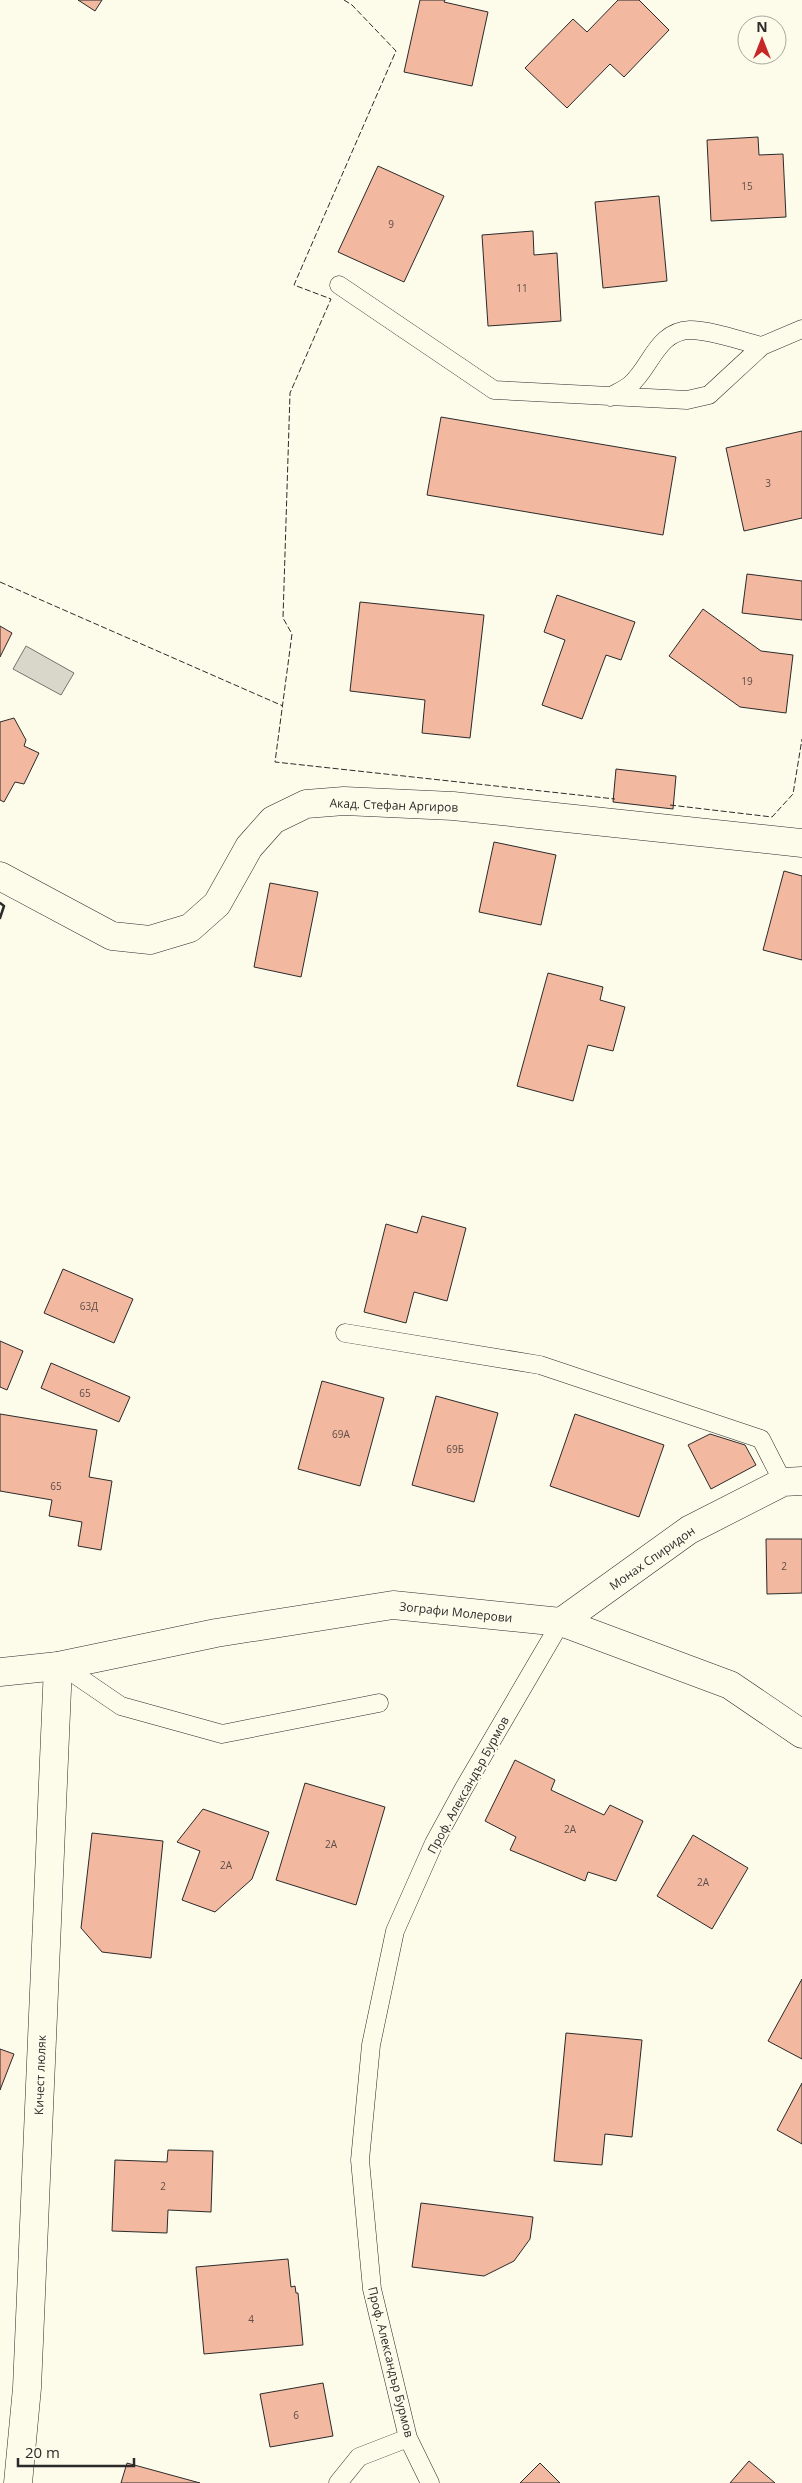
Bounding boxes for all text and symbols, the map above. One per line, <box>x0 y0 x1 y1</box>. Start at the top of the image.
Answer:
north arrow <box>737 15 787 65</box>
text: N <box>756 17 768 36</box>
house number: 15 <box>741 179 753 193</box>
house number: 9 <box>388 217 394 231</box>
house number: 11 <box>516 281 528 295</box>
house number: 3 <box>765 476 771 490</box>
house number: 19 <box>741 674 753 688</box>
street label: Акад. Стефан Аргиров <box>329 794 459 816</box>
house number: 63Д <box>80 1299 98 1313</box>
house number: 65 <box>79 1386 91 1400</box>
house number: 69А <box>332 1427 351 1441</box>
house number: 69Б <box>446 1442 464 1456</box>
house number: 65 <box>50 1479 62 1493</box>
street label: Монах Спиридон <box>606 1522 698 1594</box>
house number: 2 <box>781 1559 787 1573</box>
street label: Зографи Молерови <box>399 1598 513 1626</box>
street label: Проф. Александър Бурмов <box>423 1713 513 1857</box>
house number: 2А <box>564 1822 577 1836</box>
house number: 2А <box>325 1837 338 1851</box>
house number: 2А <box>220 1858 233 1872</box>
house number: 2А <box>697 1875 710 1889</box>
street label: Кичест люляк <box>30 2034 50 2115</box>
house number: 2 <box>160 2179 166 2193</box>
street label: Проф. Александър Бурмов <box>364 2285 418 2439</box>
house number: 4 <box>248 2312 254 2326</box>
house number: 6 <box>293 2408 299 2422</box>
scale bar <box>18 2436 134 2468</box>
text: 20 m <box>25 2442 60 2462</box>

